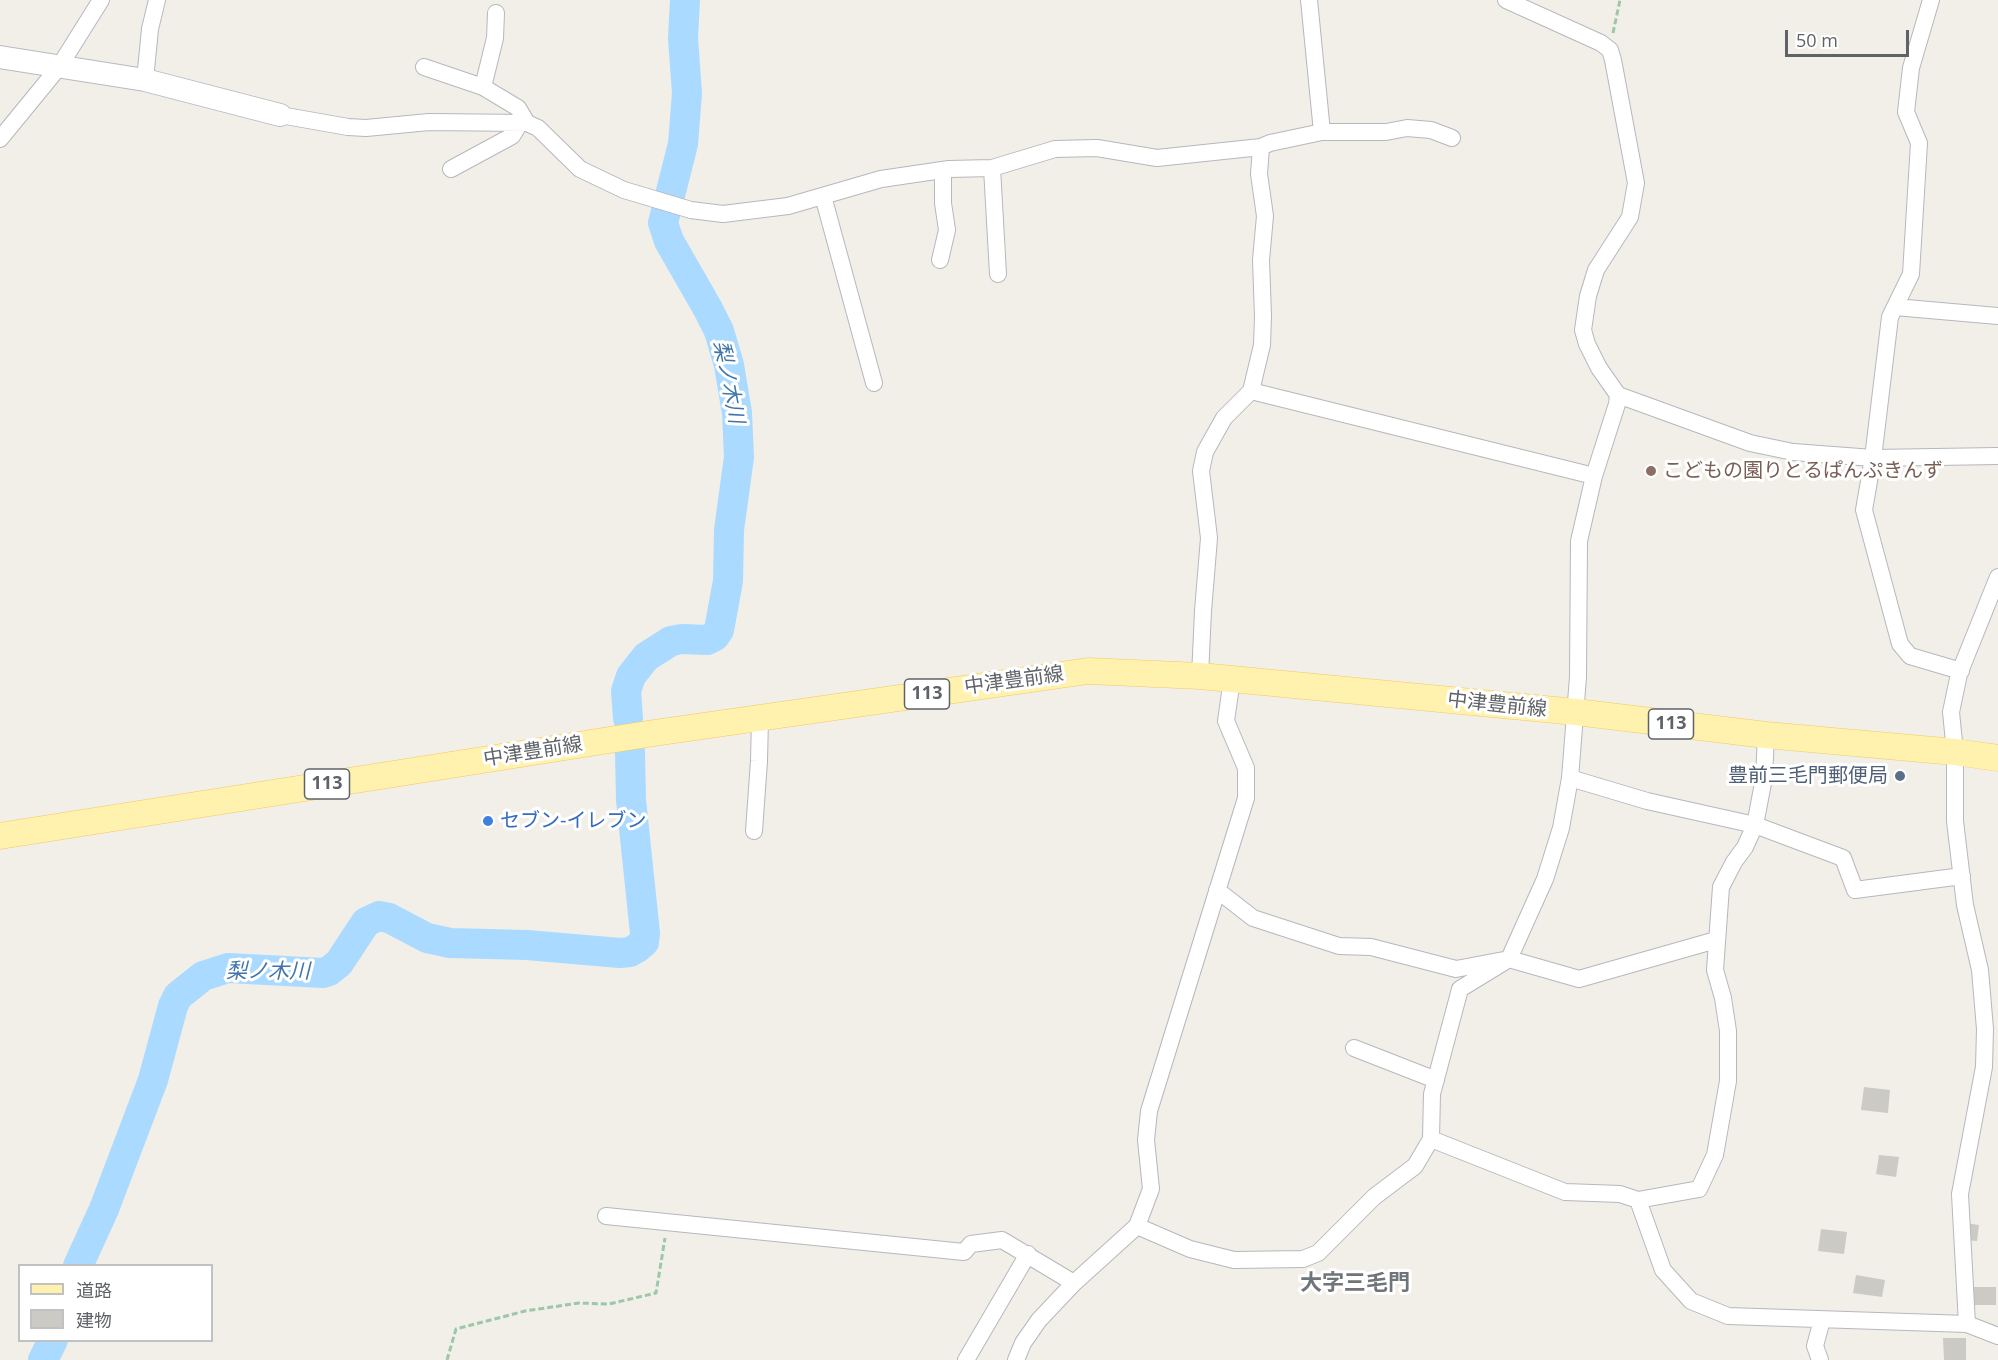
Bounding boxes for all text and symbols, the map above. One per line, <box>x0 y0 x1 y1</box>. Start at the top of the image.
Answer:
scale bar <box>1788 18 1912 56</box>
text: 50 m <box>1796 28 1838 52</box>
water label: 梨ノ木川 <box>708 338 748 426</box>
place label: こどもの園りとるぱんぷきんず <box>1663 459 1943 483</box>
marker: こどもの園りとるぱんぷきんず <box>1644 464 1658 478</box>
street label: 中津豊前線 <box>963 662 1065 700</box>
road number: 113 <box>904 679 950 709</box>
street label: 中津豊前線 <box>1446 688 1548 722</box>
road number: 113 <box>1648 709 1694 739</box>
street label: 中津豊前線 <box>482 732 584 772</box>
place label: 豊前三毛門郵便局 <box>1728 764 1888 788</box>
road number: 113 <box>304 769 350 799</box>
marker: 豊前三毛門郵便局 <box>1893 769 1907 783</box>
place label: セブン-イレブン <box>500 809 646 833</box>
marker: セブン-イレブン <box>481 814 495 828</box>
water label: 梨ノ木川 <box>226 959 310 985</box>
legend <box>18 1264 213 1342</box>
district label: 大字三毛門 <box>1300 1271 1410 1297</box>
text: 道路 <box>76 1278 112 1302</box>
text: 建物 <box>76 1308 112 1332</box>

